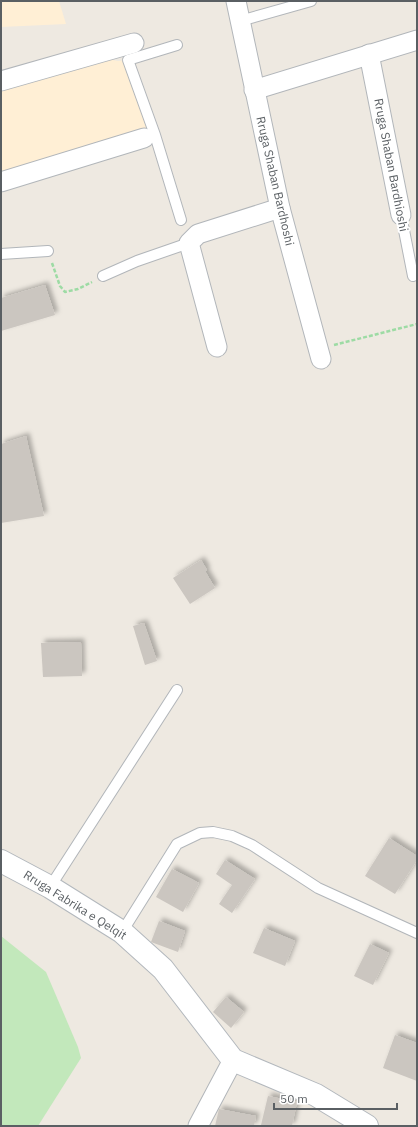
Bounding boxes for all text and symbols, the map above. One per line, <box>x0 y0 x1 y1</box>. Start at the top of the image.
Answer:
street label: Rruga Shaban Bardhioshi <box>371 97 412 233</box>
street label: Rruga Shaban Bardhoshi <box>253 115 298 247</box>
street label: Rruga Fabrika e Qelqit <box>21 867 130 942</box>
scale bar <box>274 1085 397 1111</box>
text: 50 m <box>280 1091 308 1106</box>

